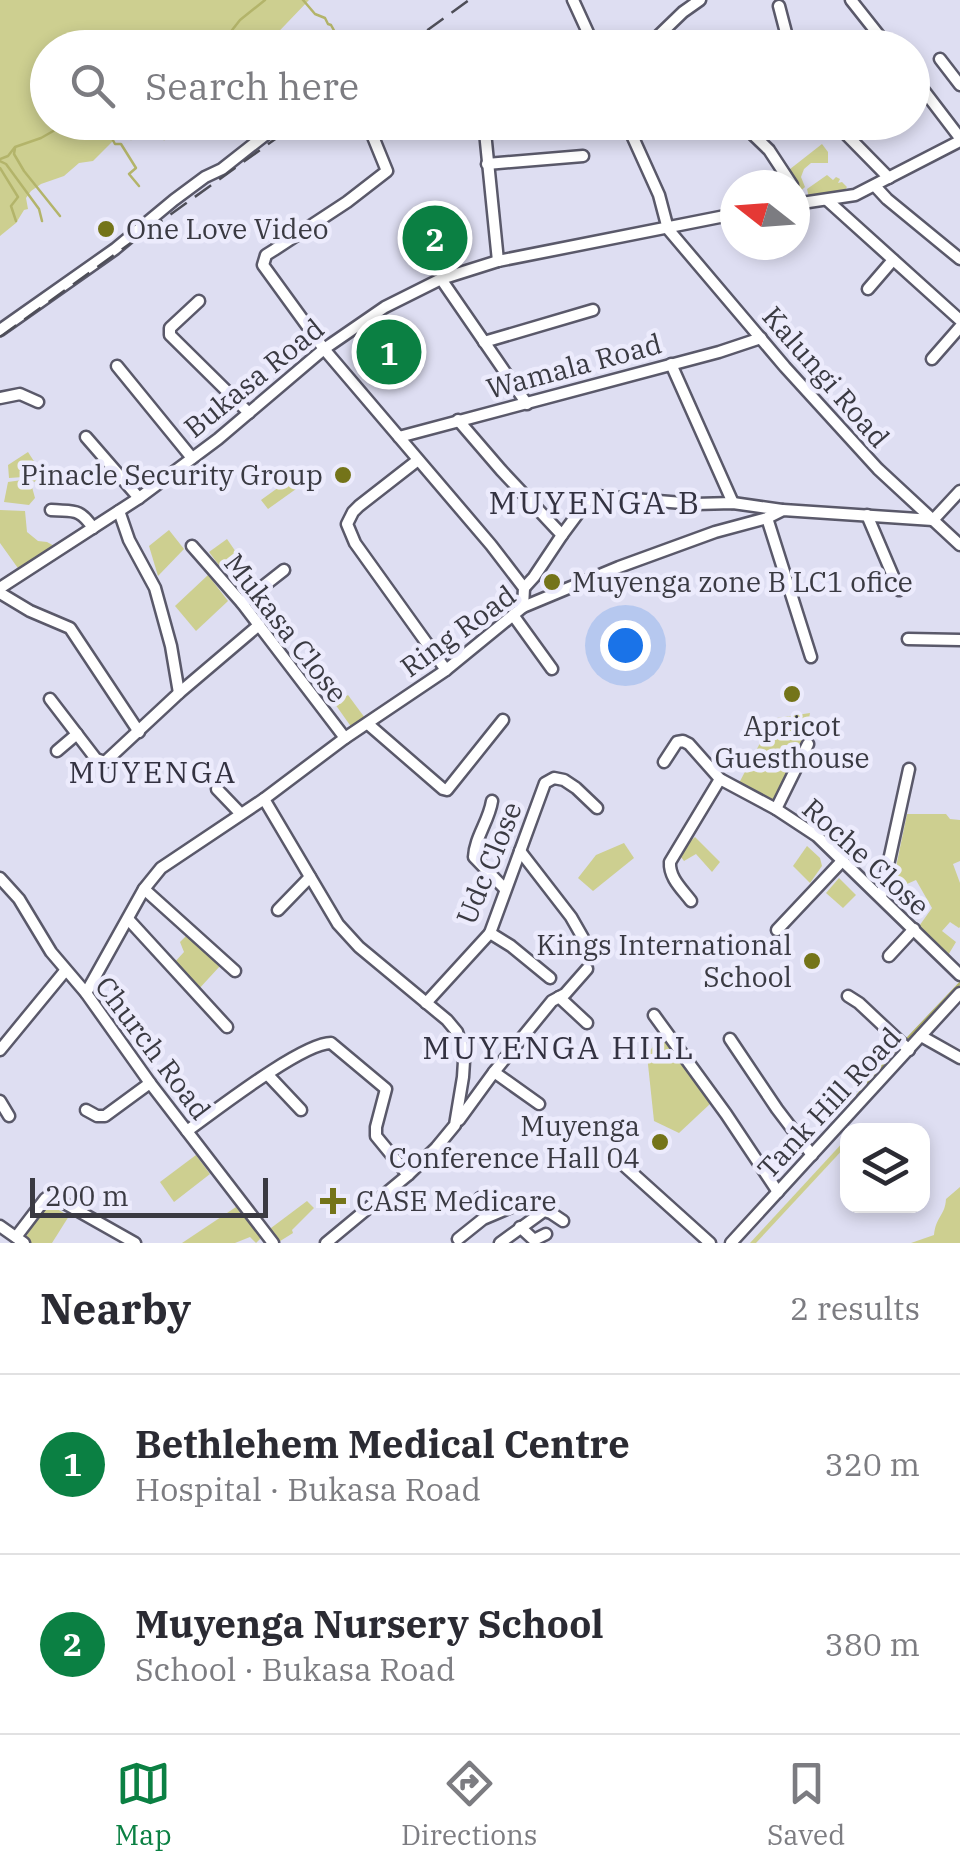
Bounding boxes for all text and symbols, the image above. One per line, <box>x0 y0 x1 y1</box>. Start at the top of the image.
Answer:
search box <box>30 30 930 140</box>
icon: search <box>65 58 120 113</box>
text: Search here <box>145 61 359 110</box>
north arrow <box>720 170 810 260</box>
pin: 2 <box>402 200 468 276</box>
place label: One Love Video <box>126 210 328 247</box>
marker: One Love Video <box>95 218 117 240</box>
street label: Kalungi Road <box>755 298 898 455</box>
street label: Bukasa Road <box>176 310 331 445</box>
pin: 1 <box>356 314 422 390</box>
street label: Wamala Road <box>482 324 665 407</box>
place label: Pinacle Security Group <box>20 456 323 493</box>
marker: Pinacle Security Group <box>332 464 354 486</box>
district label: MUYENGA B <box>488 481 702 523</box>
street label: Mukasa Close <box>216 545 356 710</box>
place label: Muyenga zone B LC1 ofice <box>572 563 913 600</box>
marker: Muyenga zone B LC1 ofice <box>541 571 563 593</box>
street label: Ring Road <box>393 576 523 685</box>
your location <box>600 620 651 671</box>
marker: Apricot Guesthouse <box>781 683 803 705</box>
place label: Apricot Guesthouse <box>714 707 870 776</box>
district label: MUYENGA <box>68 752 238 791</box>
street label: Roche Close <box>795 790 938 924</box>
street label: Udc Close <box>447 796 530 930</box>
place label: Kings International School <box>536 926 792 995</box>
marker: Kings International School <box>801 950 823 972</box>
street label: Church Road <box>87 968 220 1127</box>
street label: Tank Hill Road <box>749 1019 908 1186</box>
district label: MUYENGA HILL <box>422 1026 696 1068</box>
place label: Muyenga Conference Hall 04 <box>389 1107 640 1176</box>
map controls <box>840 1123 930 1213</box>
button: layers <box>840 1123 930 1213</box>
marker: Muyenga Conference Hall 04 <box>649 1131 671 1153</box>
scale bar <box>30 1173 268 1218</box>
text: 200 m <box>45 1177 129 1214</box>
place label: CASE Medicare <box>356 1182 556 1219</box>
marker: CASE Medicare <box>320 1188 346 1214</box>
text: Nearby <box>40 1281 191 1336</box>
text: 2 results <box>790 1287 920 1329</box>
text: Bethlehem Medical Centre <box>135 1419 630 1468</box>
text: 1 <box>63 1443 82 1485</box>
text: 320 m <box>824 1443 920 1485</box>
text: Hospital · Bukasa Road <box>135 1468 481 1510</box>
text: Muyenga Nursery School <box>135 1599 604 1648</box>
text: 2 <box>63 1623 82 1665</box>
text: 380 m <box>824 1623 920 1665</box>
text: School · Bukasa Road <box>135 1648 455 1690</box>
tab: Map <box>115 1756 172 1853</box>
tab: Directions <box>401 1756 538 1853</box>
tab: Saved <box>767 1756 845 1853</box>

